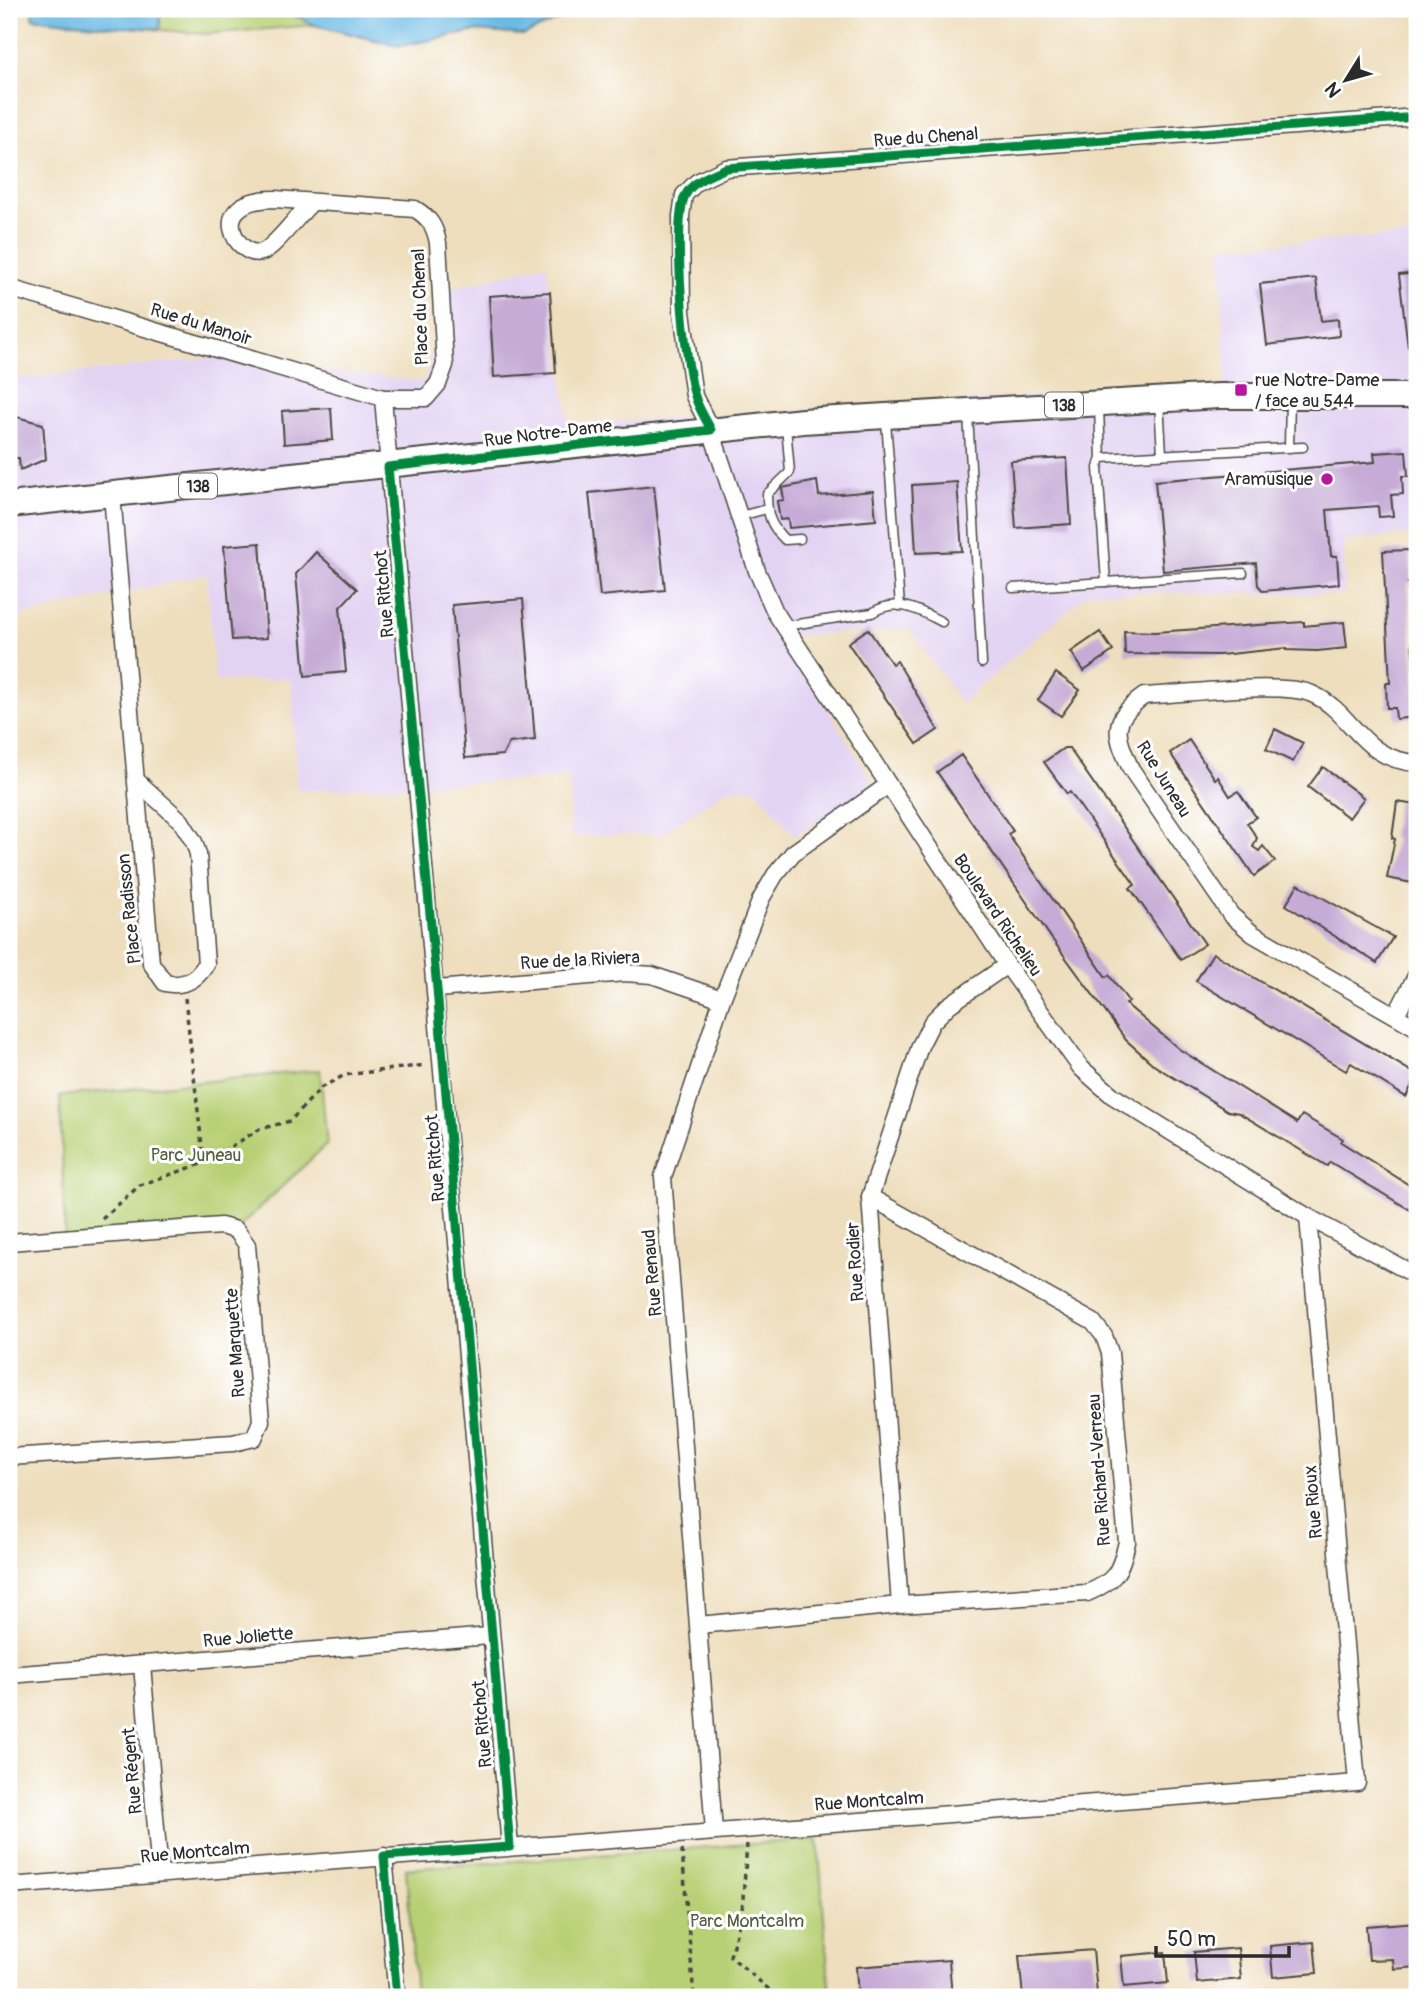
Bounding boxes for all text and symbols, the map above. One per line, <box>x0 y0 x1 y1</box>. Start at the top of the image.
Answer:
north arrow <box>1310 46 1380 116</box>
text: N <box>1320 77 1347 102</box>
street label: Rue du Chenal <box>873 122 979 153</box>
street label: Place du Chenal <box>407 248 434 366</box>
street label: Rue du Manoir <box>147 298 255 351</box>
place label: rue Notre-Dame / face au 544 <box>1255 369 1380 413</box>
marker: rue Notre-Dame / face au 544 <box>1233 382 1249 398</box>
road number: 138 <box>1045 392 1083 418</box>
street label: Rue Notre-Dame <box>483 414 613 453</box>
place label: Aramusique <box>1224 468 1313 491</box>
marker: Aramusique <box>1319 471 1335 487</box>
road number: 138 <box>179 474 217 499</box>
street label: Rue Ritchot <box>369 549 400 639</box>
street label: Rue Juneau <box>1131 737 1196 822</box>
street label: Boulevard Richelieu <box>948 850 1047 981</box>
street label: Place Radisson <box>112 852 147 965</box>
street label: Rue de la Riviera <box>520 946 640 975</box>
street label: Rue Ritchot <box>420 1113 451 1203</box>
park label: Parc Juneau <box>151 1144 241 1167</box>
street label: Rue Rodier <box>841 1221 870 1303</box>
street label: Rue Renaud <box>637 1228 668 1317</box>
street label: Rue Marquette <box>220 1287 251 1399</box>
street label: Rue Richard-Verreau <box>1083 1393 1116 1547</box>
street label: Rue Rioux <box>1299 1464 1328 1540</box>
street label: Rue Joliette <box>202 1622 294 1653</box>
street label: Rue Ritchot <box>467 1679 498 1769</box>
street label: Rue Régent <box>117 1726 148 1815</box>
street label: Rue Montcalm <box>813 1786 925 1817</box>
street label: Rue Montcalm <box>139 1836 251 1869</box>
park label: Parc Montcalm <box>690 1910 804 1933</box>
scale bar <box>1156 1915 1290 1959</box>
text: 50 m <box>1167 1926 1216 1953</box>

